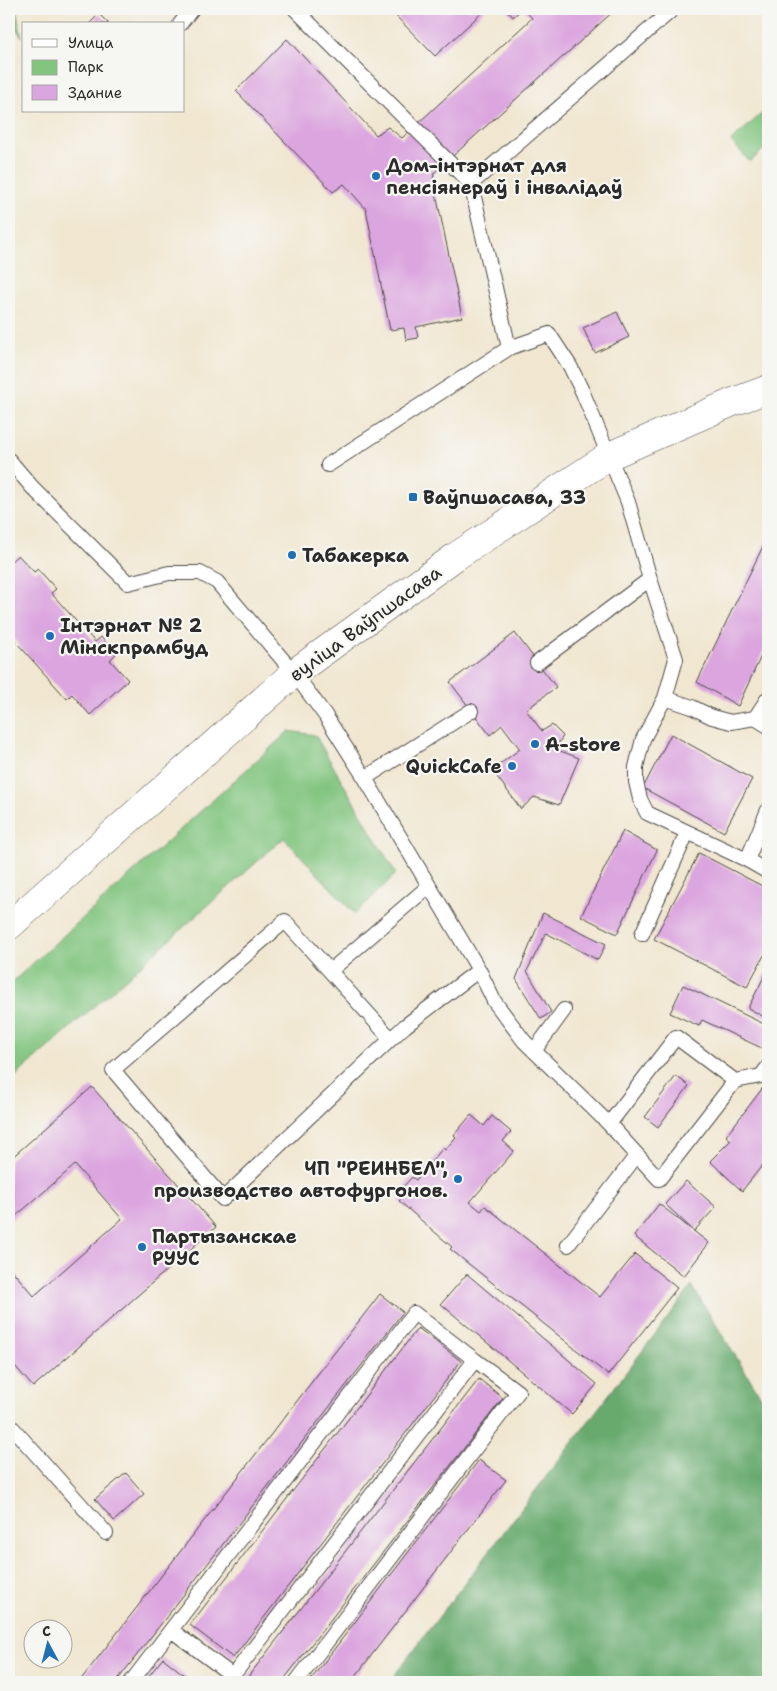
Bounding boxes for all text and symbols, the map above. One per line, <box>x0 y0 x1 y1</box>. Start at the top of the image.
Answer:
legend <box>22 22 185 112</box>
text: Улица <box>68 33 114 53</box>
text: Парк <box>68 57 104 77</box>
text: Здание <box>68 83 122 103</box>
place label: Дом-інтэрнат для пенсіянераў і інвалідаў <box>386 153 623 200</box>
marker: Дом-інтэрнат для пенсіянераў і інвалідаў <box>370 170 382 182</box>
place label: Ваўпшасава, 33 <box>423 485 586 510</box>
marker: Ваўпшасава, 33 <box>407 491 419 503</box>
place label: Табакерка <box>302 543 409 568</box>
marker: Табакерка <box>286 549 298 561</box>
street label: вуліца Ваўпшасава <box>284 560 447 687</box>
place label: Інтэрнат № 2 Мінскпрамбуд <box>60 613 209 660</box>
marker: Інтэрнат № 2 Мінскпрамбуд <box>44 630 56 642</box>
place label: А-store <box>545 732 621 757</box>
marker: А-store <box>529 738 541 750</box>
place label: QuickCafe <box>405 754 502 779</box>
marker: QuickCafe <box>506 760 518 772</box>
place label: ЧП "РЕИНБЕЛ", производство автофургонов. <box>153 1156 448 1203</box>
marker: ЧП "РЕИНБЕЛ", производство автофургонов. <box>452 1173 464 1185</box>
place label: Партызанскае РУУС <box>152 1224 297 1271</box>
marker: Партызанскае РУУС <box>136 1241 148 1253</box>
north arrow <box>22 1618 72 1668</box>
text: С <box>41 1622 52 1641</box>

